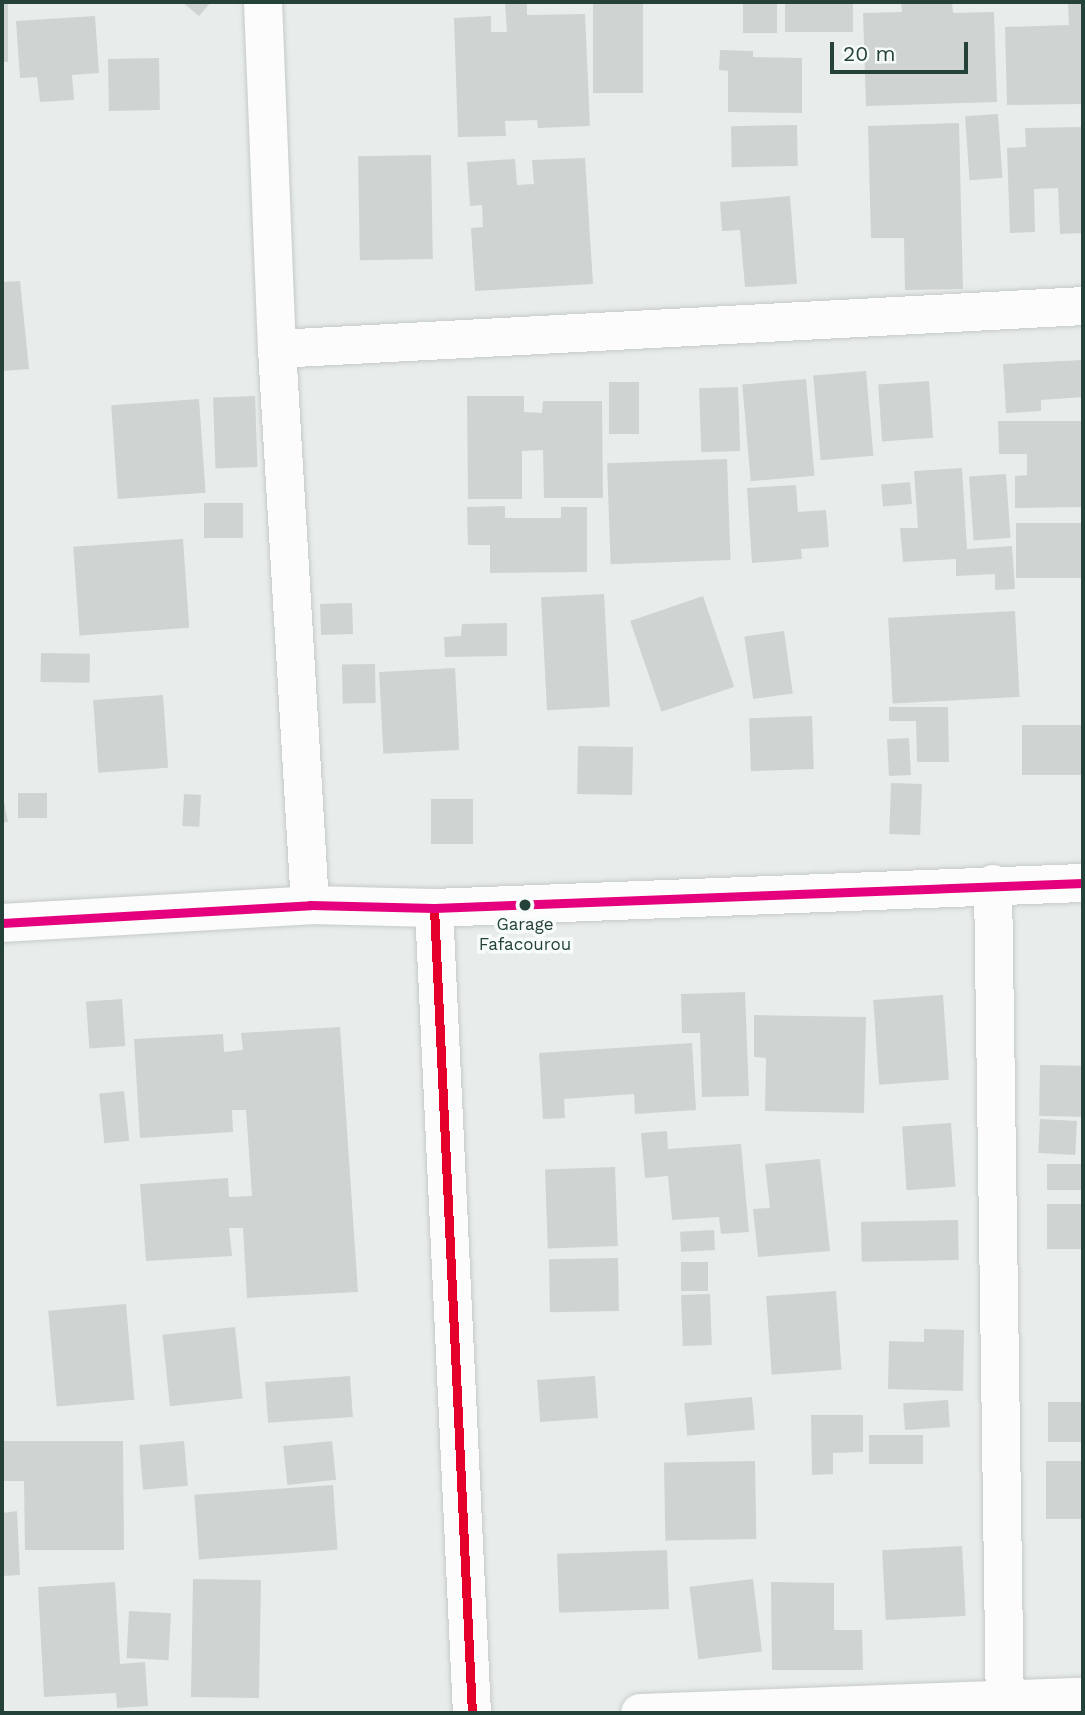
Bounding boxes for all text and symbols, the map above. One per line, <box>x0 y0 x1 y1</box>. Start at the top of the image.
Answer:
scale bar <box>833 28 971 72</box>
text: 20 m <box>843 41 895 66</box>
marker: Garage Fafacourou <box>518 898 532 912</box>
place label: Garage Fafacourou <box>479 915 571 955</box>

